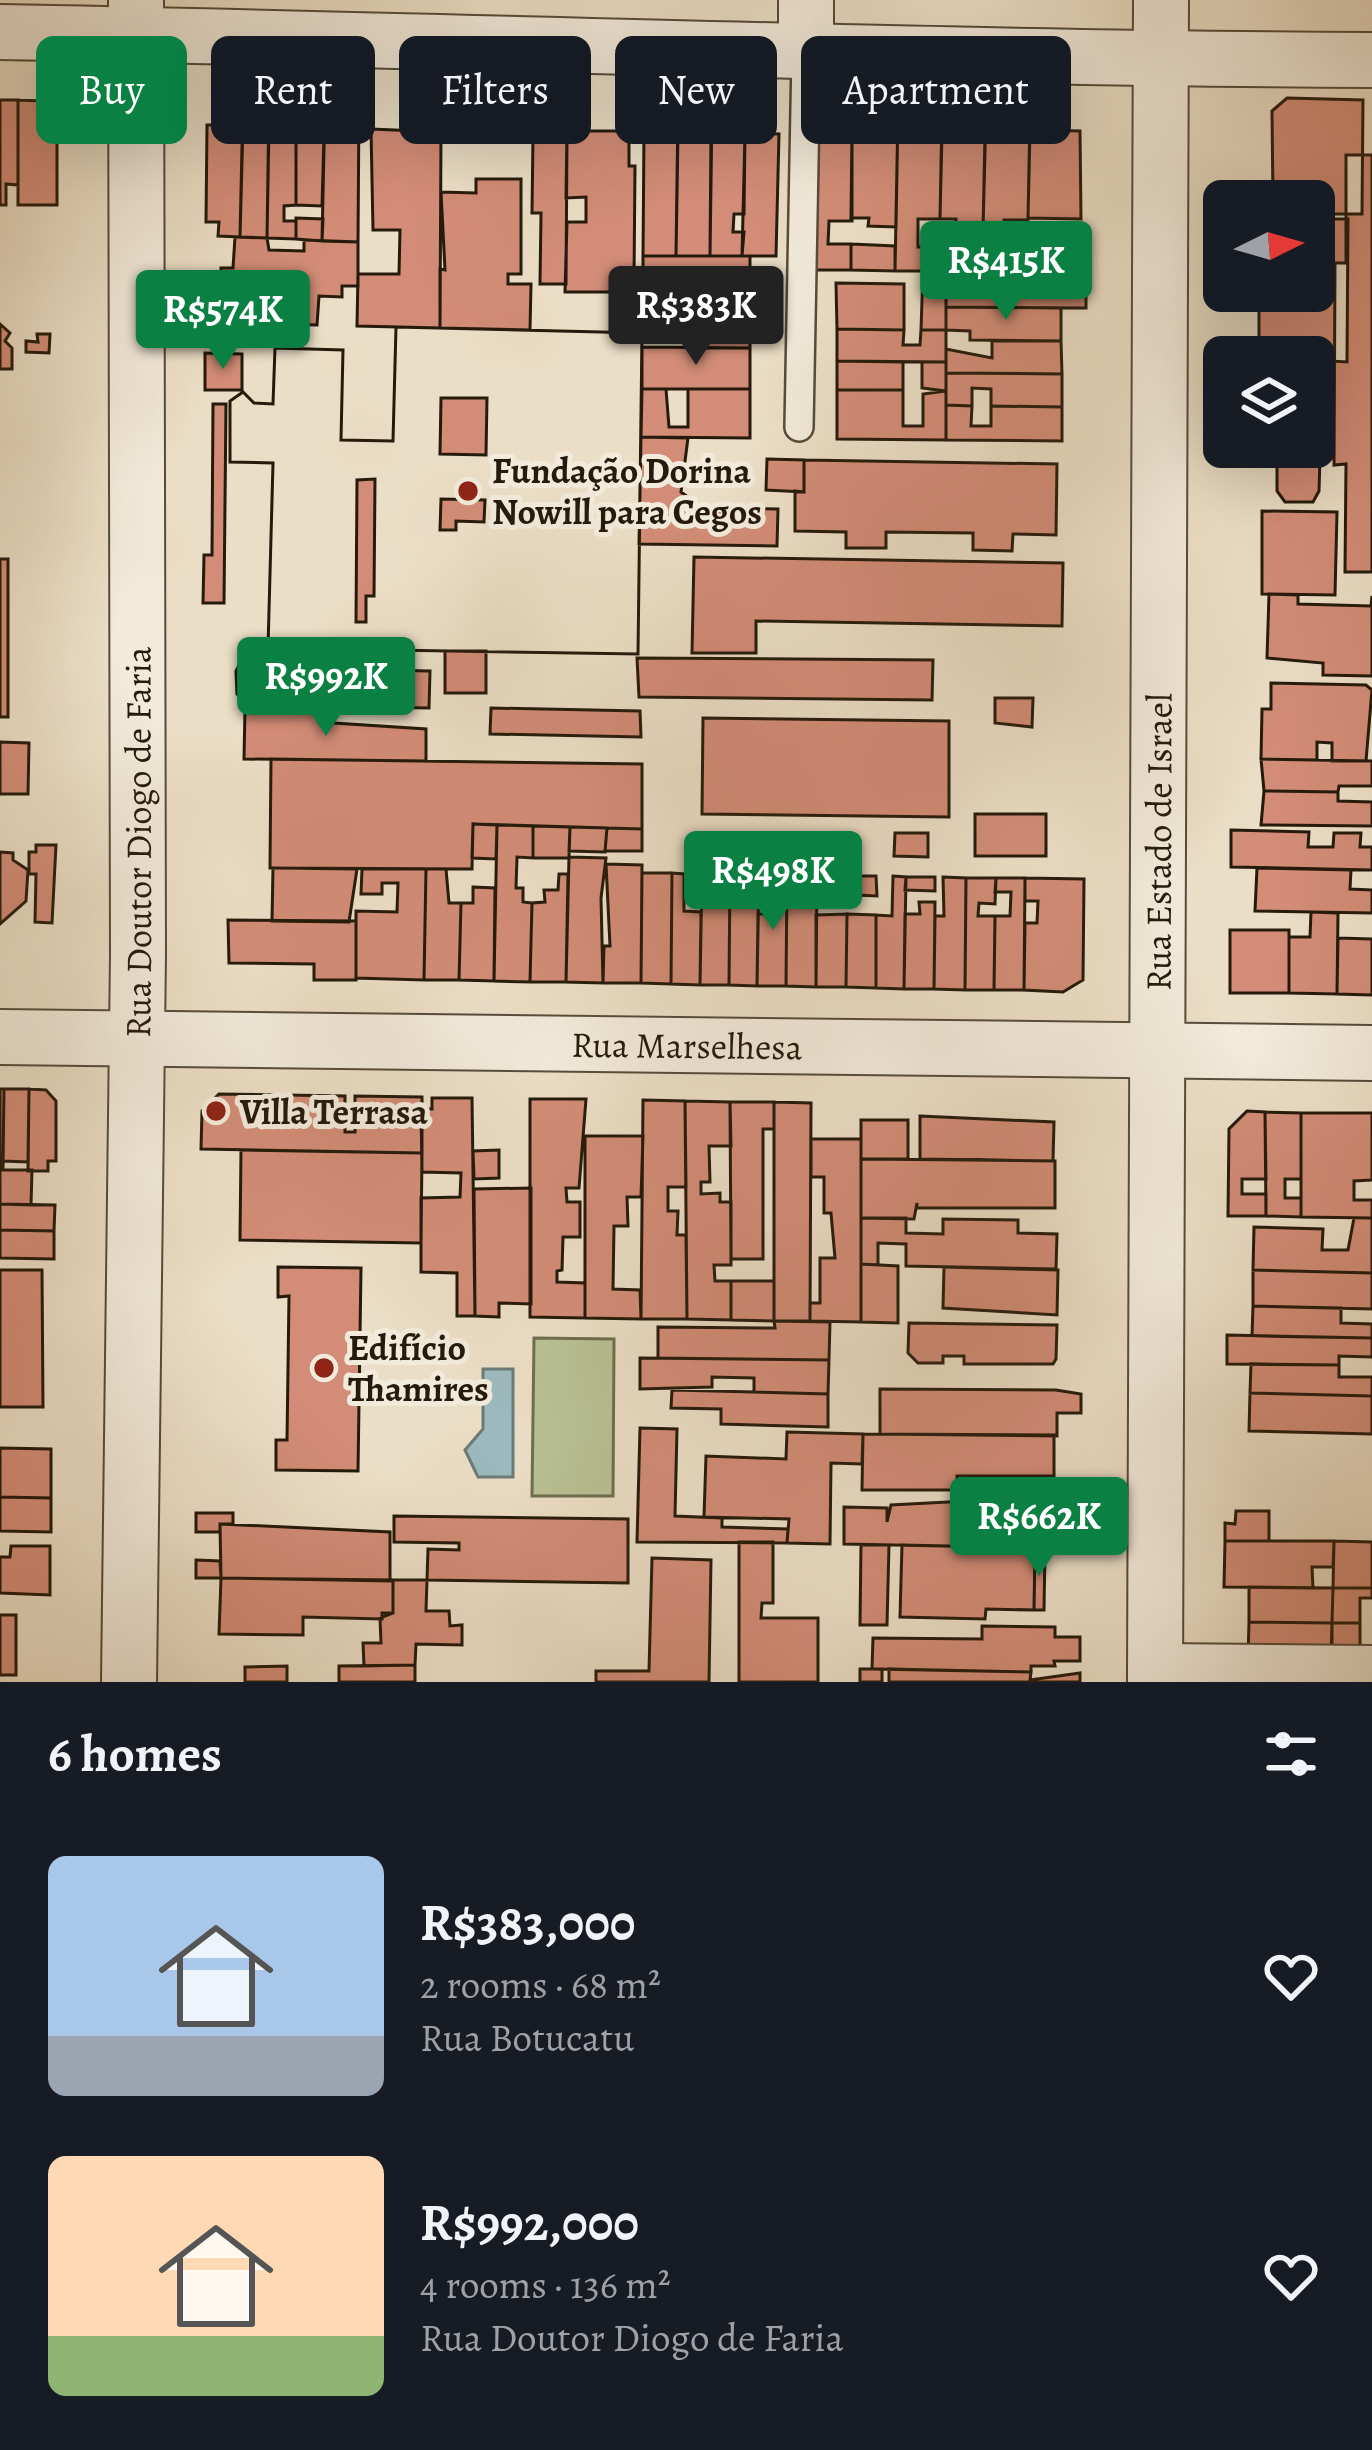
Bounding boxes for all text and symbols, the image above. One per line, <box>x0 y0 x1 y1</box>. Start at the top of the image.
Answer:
chip: Buy <box>36 36 187 144</box>
chip: Rent <box>211 36 375 144</box>
chip: Filters <box>399 36 591 144</box>
chip: New <box>615 36 777 144</box>
chip: Apartment <box>801 36 1071 144</box>
north arrow <box>1203 180 1335 312</box>
map controls <box>1203 180 1335 468</box>
pin: R$415K <box>908 221 1104 323</box>
text: R$415K <box>947 233 1065 286</box>
pin: R$383K <box>598 266 794 368</box>
pin: R$574K <box>125 270 321 372</box>
text: R$383K <box>635 278 757 331</box>
text: R$574K <box>163 282 283 335</box>
button: layers <box>1203 336 1335 468</box>
place label: Fundação Dorina Nowill para Cegos <box>492 446 762 536</box>
marker: Fundação Dorina Nowill para Cegos <box>455 478 481 504</box>
pin: R$992K <box>228 637 424 739</box>
street label: Rua Doutor Diogo de Faria <box>113 646 163 1038</box>
text: R$992K <box>264 649 388 702</box>
street label: Rua Estado de Israel <box>1133 693 1184 991</box>
pin: R$498K <box>675 831 871 933</box>
text: R$498K <box>711 843 835 896</box>
street label: Rua Marselhesa <box>571 1020 803 1071</box>
place label: Villa Terrasa <box>239 1087 428 1136</box>
marker: Villa Terrasa <box>203 1098 229 1124</box>
place label: Edifício Thamires <box>348 1323 489 1413</box>
marker: Edifício Thamires <box>311 1355 337 1381</box>
pin: R$662K <box>941 1477 1137 1579</box>
text: R$662K <box>977 1489 1101 1542</box>
text: 6 homes <box>48 1719 222 1789</box>
icon: filters <box>1258 1721 1324 1787</box>
text: R$383,000 <box>420 1888 635 1958</box>
icon: home <box>144 1904 288 2048</box>
icon: heart <box>1258 1943 1324 2009</box>
text: 2 rooms · 68 m² <box>420 1958 661 2011</box>
text: Rua Botucatu <box>420 2011 634 2064</box>
text: R$992,000 <box>420 2188 639 2258</box>
icon: home <box>144 2204 288 2348</box>
icon: heart <box>1258 2243 1324 2309</box>
text: 4 rooms · 136 m² <box>420 2258 671 2311</box>
text: Rua Doutor Diogo de Faria <box>420 2311 844 2364</box>

